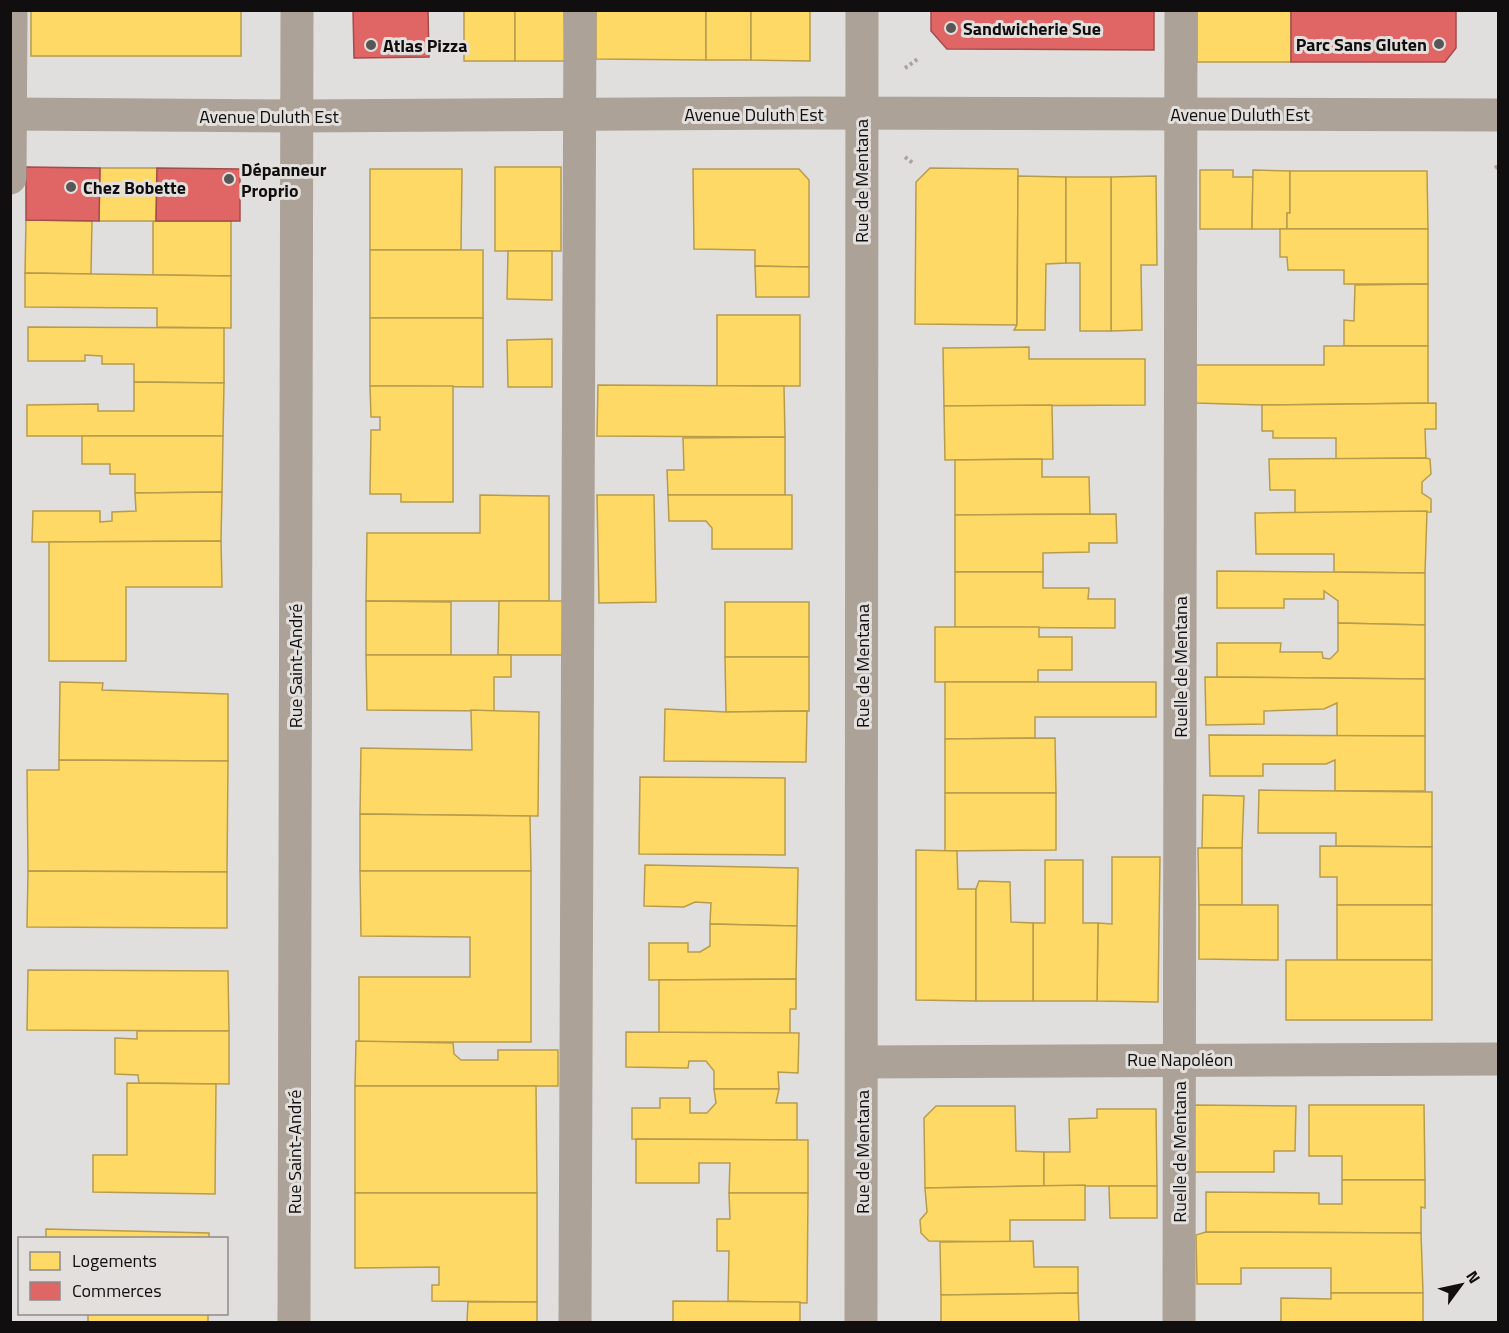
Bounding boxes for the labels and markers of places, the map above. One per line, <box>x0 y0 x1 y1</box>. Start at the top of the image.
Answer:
place label: Sandwicherie Sue <box>963 15 1101 42</box>
marker: Sandwicherie Sue <box>944 21 958 35</box>
place label: Parc Sans Gluten <box>1296 31 1427 58</box>
place label: Atlas Pizza <box>383 32 468 59</box>
marker: Parc Sans Gluten <box>1432 37 1446 51</box>
marker: Atlas Pizza <box>364 38 378 52</box>
place label: Dépanneur Proprio <box>241 156 327 204</box>
marker: Dépanneur Proprio <box>222 172 236 186</box>
place label: Chez Bobette <box>83 174 186 201</box>
marker: Chez Bobette <box>64 180 78 194</box>

